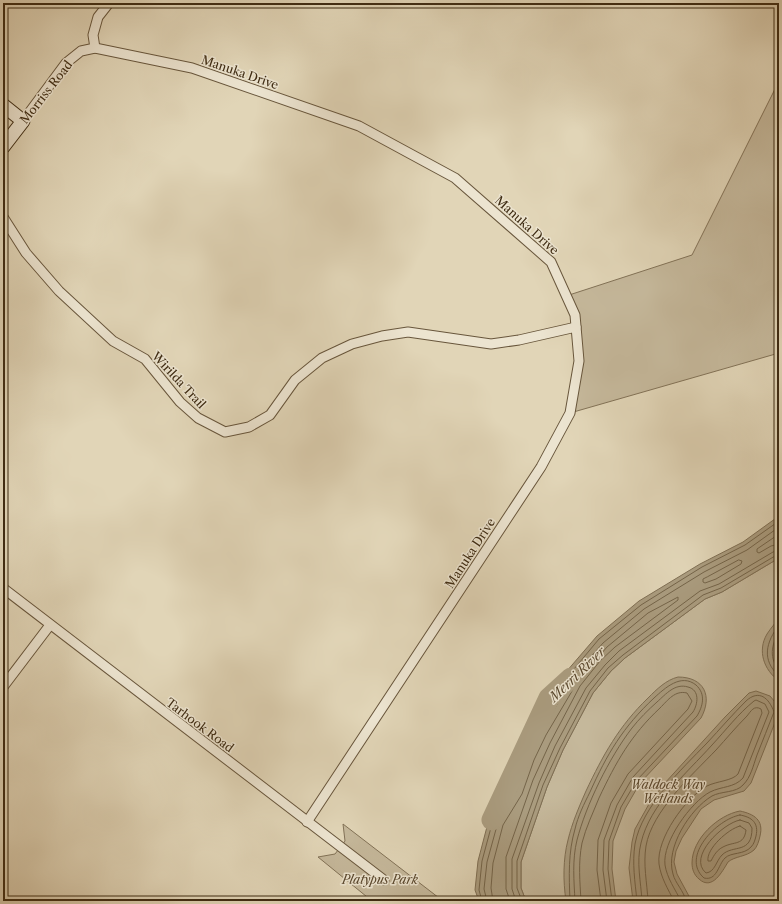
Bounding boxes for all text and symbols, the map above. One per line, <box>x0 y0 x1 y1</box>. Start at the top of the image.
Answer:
street label: Manuka Drive <box>199 52 281 92</box>
street label: Morriss Road <box>17 57 76 127</box>
street label: Manuka Drive <box>492 192 562 258</box>
street label: Wirilda Trail <box>148 348 209 412</box>
street label: Manuka Drive <box>442 515 498 591</box>
water label: Merri River <box>544 643 609 706</box>
street label: Tarhook Road <box>163 695 237 756</box>
park label: Waldock Way Wetlands <box>631 777 705 806</box>
park label: Platypus Park <box>341 872 419 887</box>

